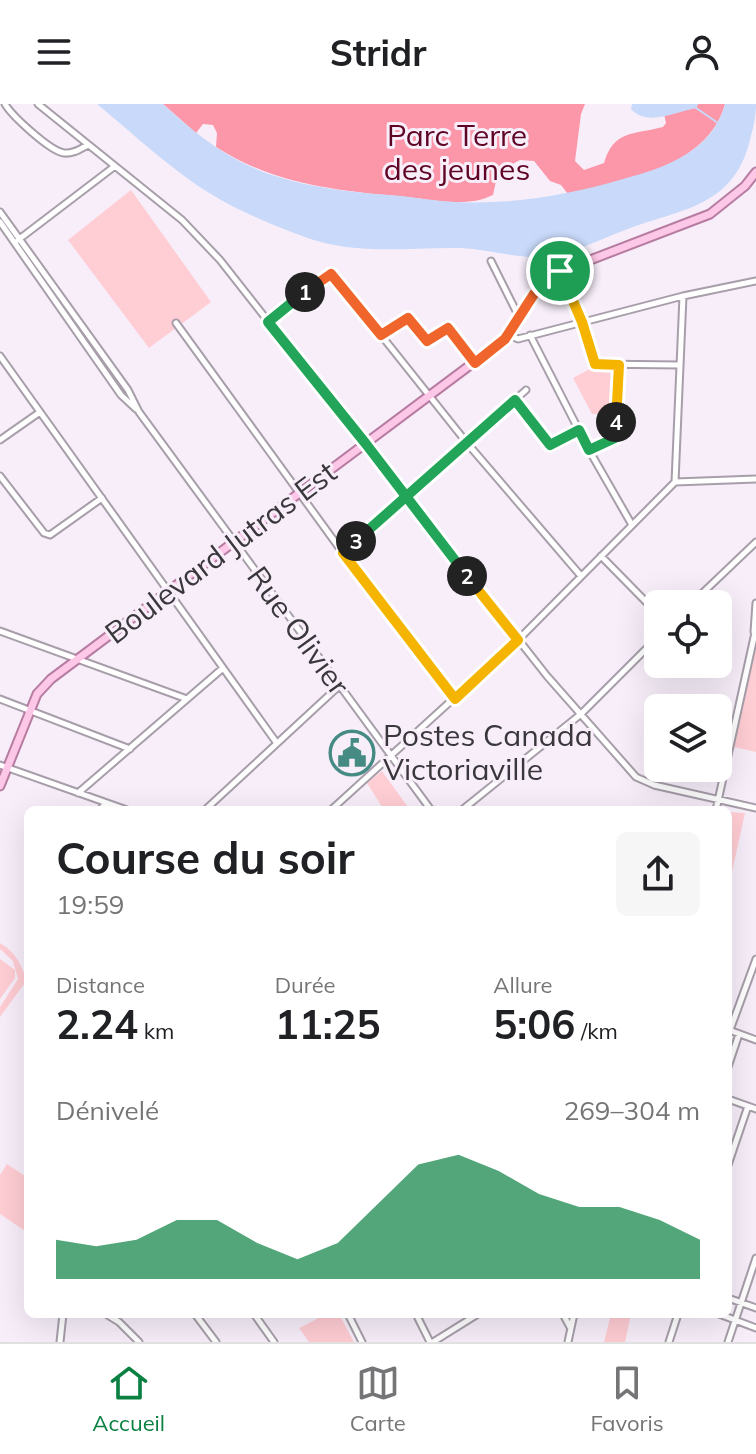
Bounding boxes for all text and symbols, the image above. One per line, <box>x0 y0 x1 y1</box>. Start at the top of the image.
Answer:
icon: menu <box>32 30 76 74</box>
text: Stridr <box>330 30 426 75</box>
icon: person <box>680 30 724 74</box>
park label: Parc Terre des jeunes <box>384 116 530 188</box>
pin <box>526 237 594 305</box>
icon: arrive <box>538 249 582 293</box>
pin: 1 <box>285 272 325 312</box>
text: 1 <box>298 278 312 306</box>
pin: 4 <box>596 402 636 442</box>
text: 4 <box>609 408 623 436</box>
street label: Boulevard Jutras Est <box>97 453 344 652</box>
pin: 3 <box>336 521 376 561</box>
text: 3 <box>349 527 363 555</box>
pin: 2 <box>447 556 487 596</box>
street label: Rue Olivier <box>239 559 358 702</box>
text: 2 <box>460 562 474 590</box>
map controls <box>644 590 732 782</box>
button: locate <box>644 590 732 678</box>
button: layers <box>644 694 732 782</box>
place label: Postes Canada Victoriaville <box>383 716 593 788</box>
public building icon: Postes Canada Victoriaville <box>328 729 376 777</box>
text: Course du soir <box>56 830 355 885</box>
button: share <box>616 832 700 916</box>
text: 19:59 <box>56 888 124 921</box>
text: Distance <box>56 971 145 999</box>
text: Durée <box>275 971 336 999</box>
text: Allure <box>493 971 552 999</box>
text: 2.24 <box>56 999 138 1049</box>
text: 11:25 <box>275 999 381 1049</box>
text: 5:06 <box>493 999 575 1049</box>
text: km <box>138 1017 174 1045</box>
text: /km <box>575 1017 618 1045</box>
text: Dénivelé <box>56 1094 159 1127</box>
text: 269–304 m <box>564 1094 700 1127</box>
tab: Accueil <box>92 1361 165 1437</box>
tab: Carte <box>350 1361 406 1437</box>
tab: Favoris <box>590 1361 664 1437</box>

